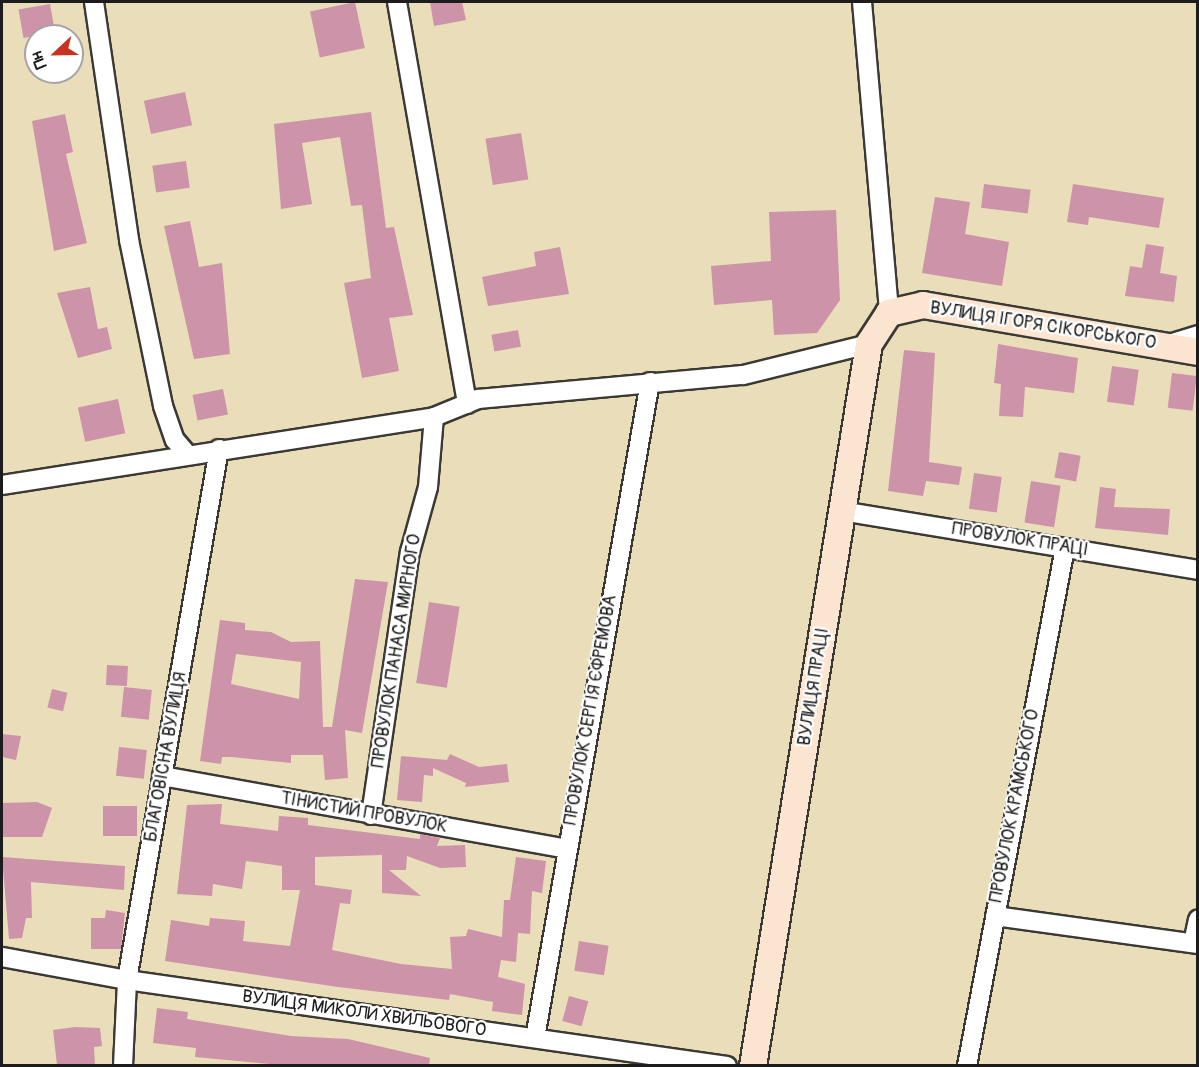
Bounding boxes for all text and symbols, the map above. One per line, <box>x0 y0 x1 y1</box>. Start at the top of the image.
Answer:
north arrow <box>24 24 84 84</box>
text: Пн <box>27 48 52 72</box>
street label: ВУЛИЦЯ ІГОРЯ СІКОРСЬКОГО <box>928 297 1158 355</box>
street label: ПРОВУЛОК ПРАЦІ <box>950 519 1090 561</box>
street label: ПРОВУЛОК ПАНАСА МИРНОГО <box>368 533 426 769</box>
street label: ПРОВУЛОК СЕРГІЯ ЄФРЕМОВА <box>560 593 622 827</box>
street label: ВУЛИЦЯ ПРАЦІ <box>794 627 834 747</box>
street label: БЛАГОВІСНА ВУЛИЦЯ <box>140 670 192 844</box>
street label: ПРОВУЛОК КРАМСЬКОГО <box>986 708 1044 904</box>
street label: ТІНИСТИЙ ПРОВУЛОК <box>279 788 449 838</box>
street label: ВУЛИЦЯ МИКОЛИ ХВИЛЬОВОГО <box>241 986 487 1042</box>

